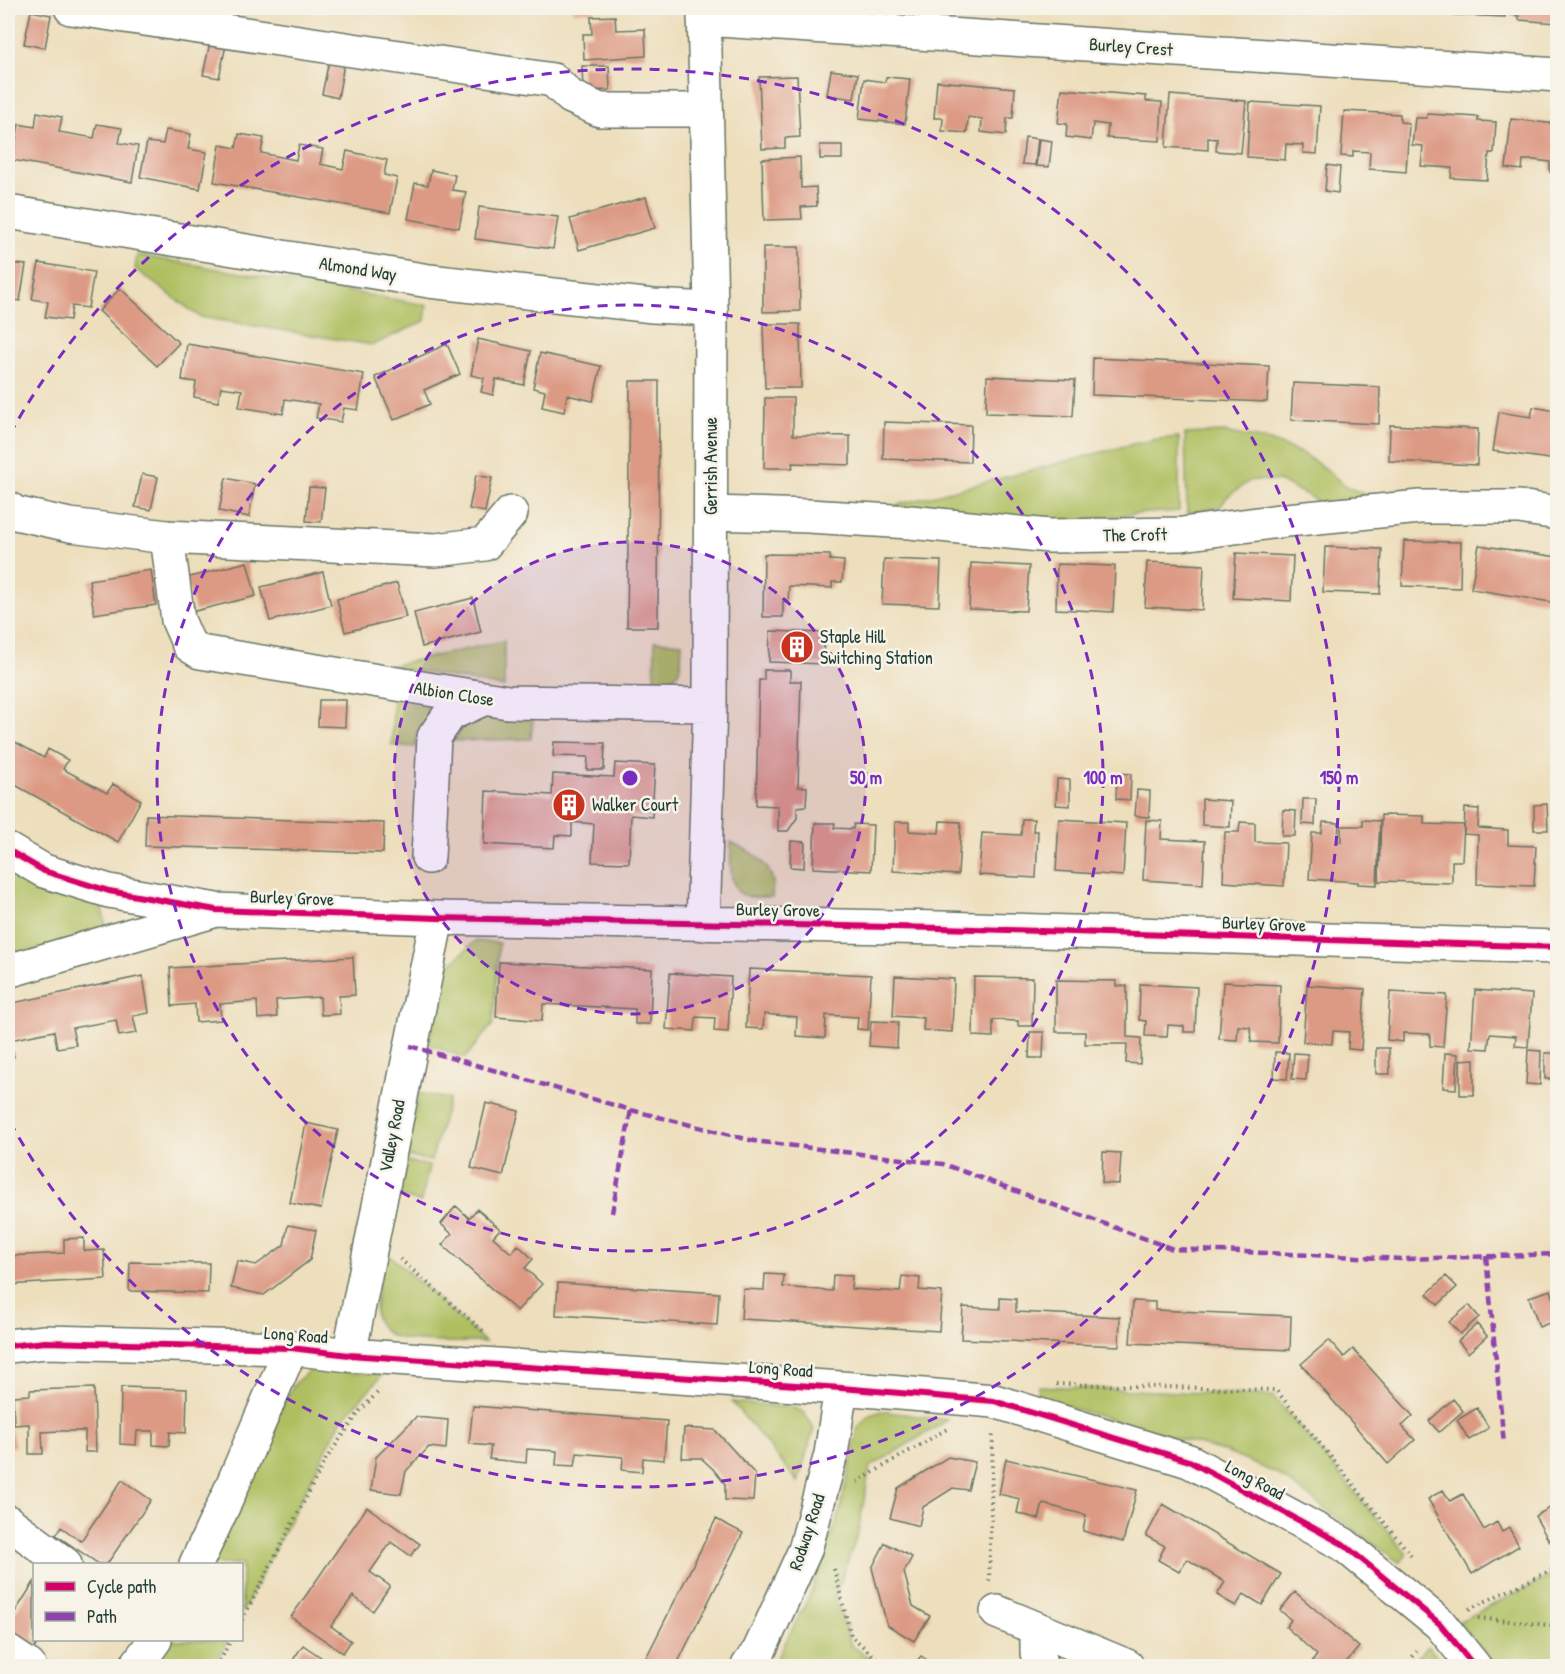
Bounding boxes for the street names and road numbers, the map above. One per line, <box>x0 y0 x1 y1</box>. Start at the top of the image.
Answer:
street label: Burley Crest <box>1088 31 1175 62</box>
street label: Almond Way <box>318 250 399 287</box>
street label: Gerrish Avenue <box>698 417 723 515</box>
street label: The Croft <box>1103 521 1168 548</box>
street label: Albion Close <box>412 675 496 712</box>
street label: Burley Grove <box>250 884 335 911</box>
street label: Burley Grove <box>736 896 820 923</box>
street label: Burley Grove <box>1222 910 1307 937</box>
street label: Valley Road <box>372 1098 411 1174</box>
street label: Long Road <box>263 1320 329 1349</box>
street label: Long Road <box>748 1354 814 1383</box>
street label: Long Road <box>1221 1454 1289 1506</box>
street label: Rodway Road <box>782 1490 831 1573</box>

